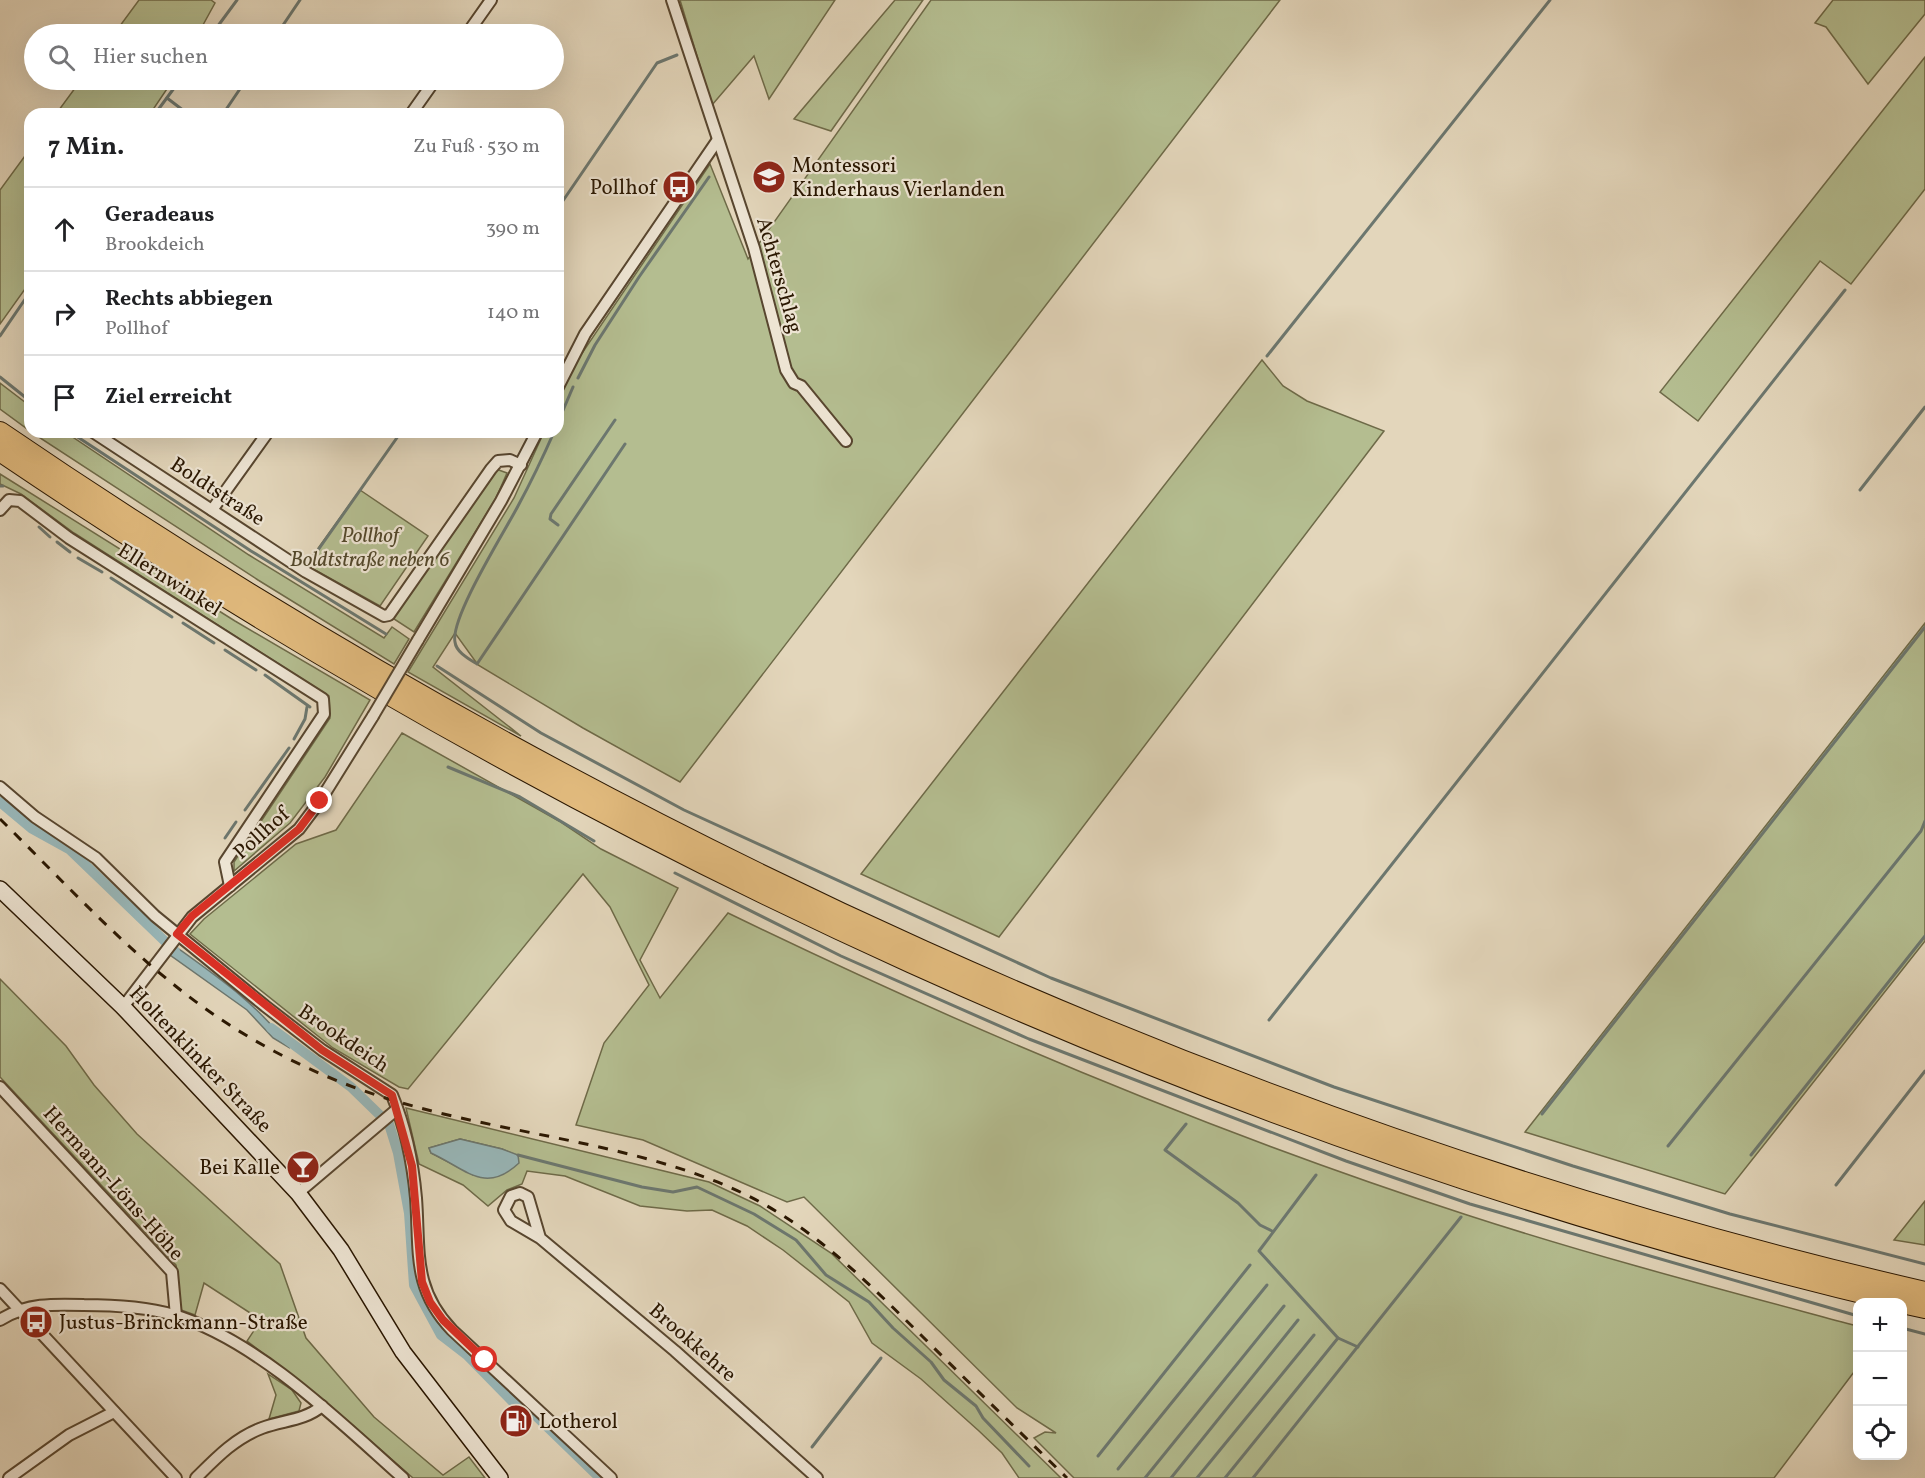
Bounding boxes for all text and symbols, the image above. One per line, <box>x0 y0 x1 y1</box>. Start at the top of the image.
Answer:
search box <box>24 24 564 90</box>
icon: search <box>45 41 78 74</box>
text: Hier suchen <box>93 42 208 73</box>
text: 7 Min. <box>48 129 124 165</box>
text: Zu Fuß · 530 m <box>413 133 540 161</box>
place label: Montessori Kinderhaus Vierlanden <box>792 152 1005 205</box>
school or university icon: Montessori Kinderhaus Vierlanden <box>751 159 787 195</box>
bus stop icon: Pollhof <box>661 169 697 205</box>
place label: Pollhof <box>590 174 658 203</box>
text: Geradeaus <box>105 200 215 231</box>
icon: ahead <box>48 213 81 246</box>
street label: Achterschlag <box>748 214 809 337</box>
text: 390 m <box>486 215 540 243</box>
text: Brookdeich <box>105 231 205 259</box>
text: Rechts abbiegen <box>105 284 273 315</box>
icon: right <box>48 297 81 330</box>
text: 140 m <box>487 299 540 327</box>
text: Pollhof <box>105 315 168 343</box>
icon: arrive <box>48 381 81 414</box>
text: Ziel erreicht <box>105 382 232 413</box>
street label: Boldtstraße <box>164 451 270 534</box>
park label: Pollhof Boldtstraße neben 6 <box>290 522 450 575</box>
street label: Ellernwinkel <box>111 537 227 624</box>
route end <box>306 787 332 813</box>
street label: Pollhof <box>228 800 298 867</box>
street label: Holtenklinker Straße <box>122 980 278 1140</box>
street label: Brookdeich <box>292 998 395 1081</box>
street label: Hermann-Löns-Höhe <box>36 1100 190 1268</box>
bar icon: Bei Kalle <box>285 1149 321 1185</box>
place label: Bei Kalle <box>199 1154 280 1183</box>
street label: Brookkehre <box>642 1297 742 1389</box>
map controls <box>1853 1298 1907 1460</box>
button: + <box>1853 1298 1907 1352</box>
bus stop icon: Justus-Brinckmann-Straße <box>18 1304 54 1340</box>
place label: Justus-Brinckmann-Straße <box>59 1309 308 1338</box>
route start <box>471 1346 497 1372</box>
button: − <box>1853 1352 1907 1406</box>
fuel station icon: Lotherol <box>498 1403 534 1439</box>
button: locate <box>1853 1406 1907 1460</box>
place label: Lotherol <box>539 1408 618 1437</box>

